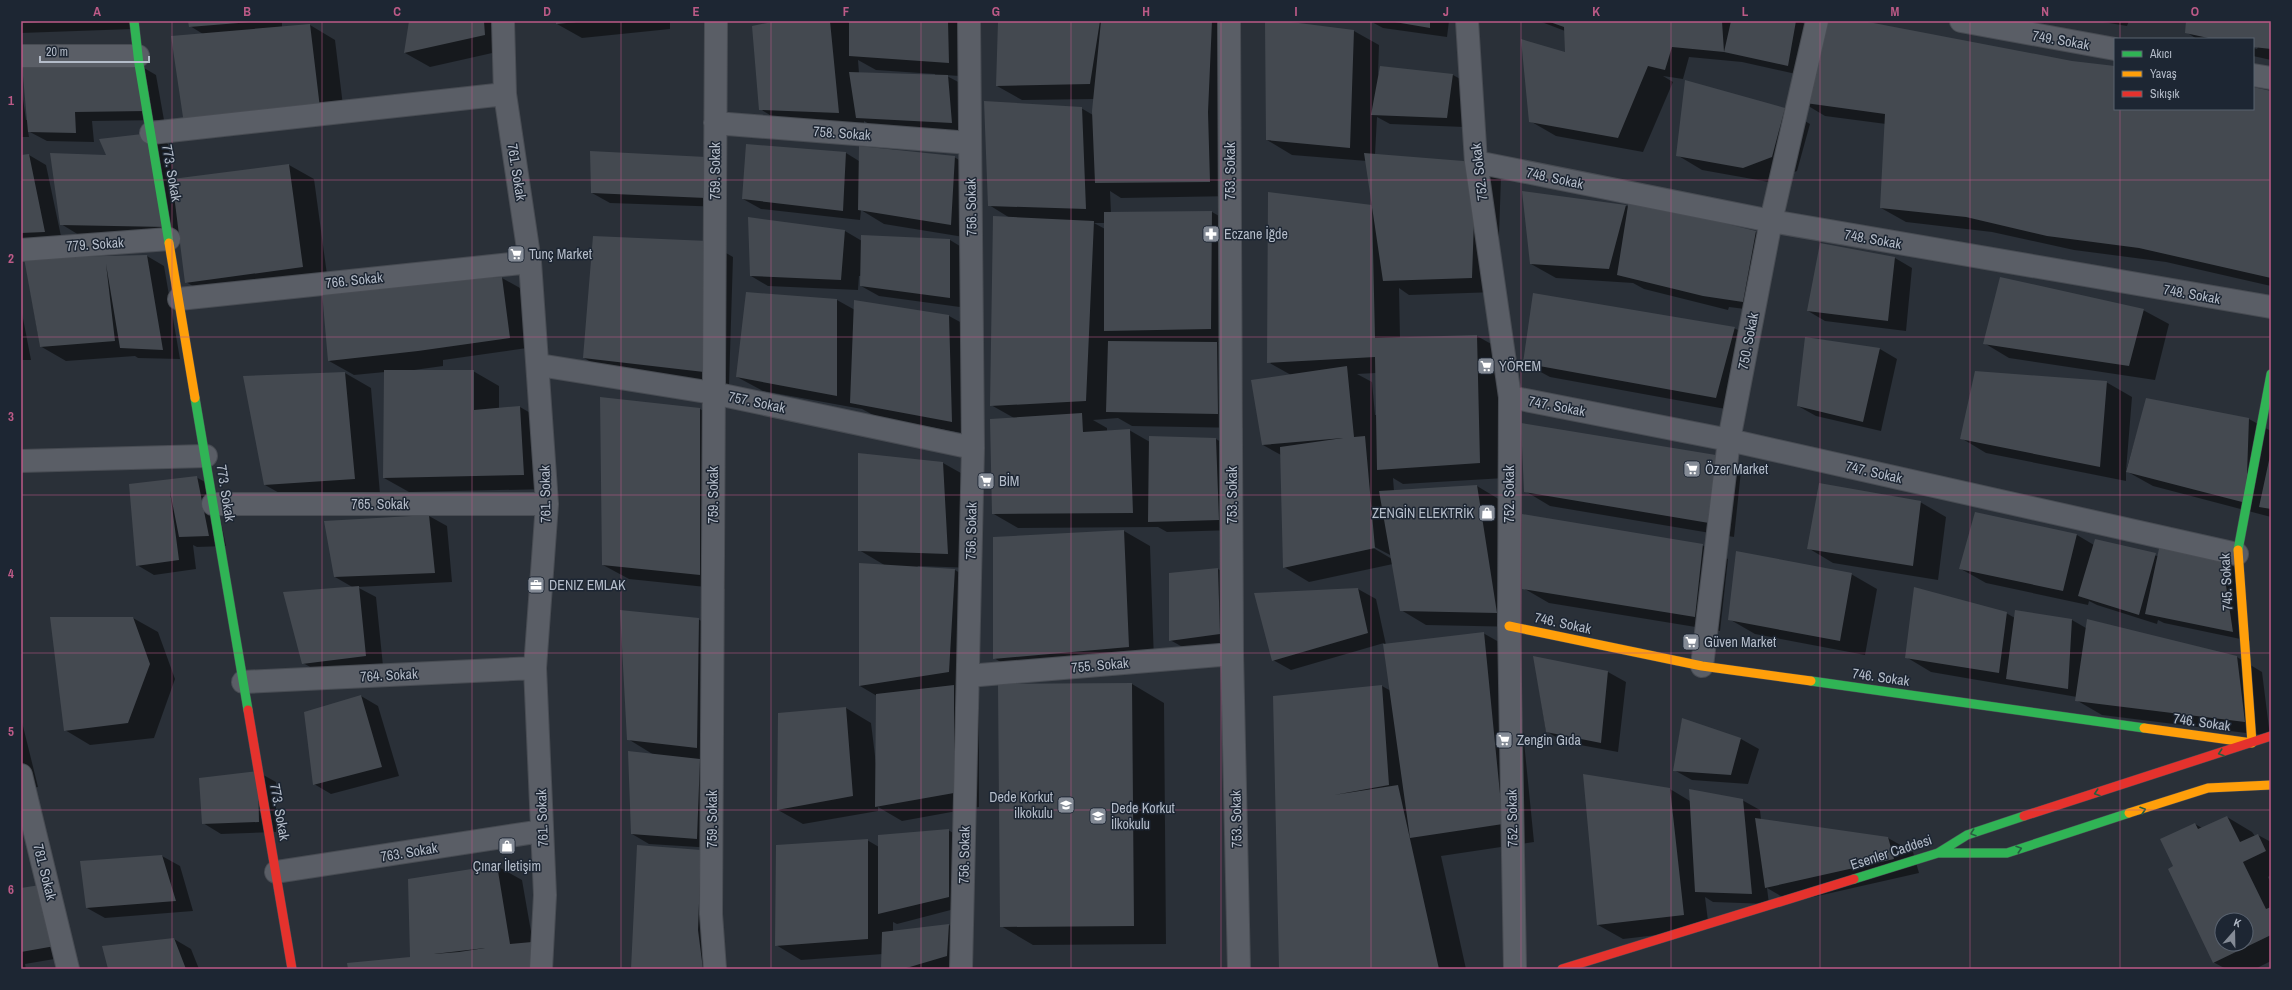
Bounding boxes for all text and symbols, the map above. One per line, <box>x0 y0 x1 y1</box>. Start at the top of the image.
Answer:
text: A <box>93 3 101 20</box>
text: B <box>243 3 251 20</box>
text: C <box>393 3 401 20</box>
text: D <box>543 3 551 20</box>
text: E <box>692 3 700 20</box>
text: F <box>843 3 850 20</box>
text: G <box>992 3 1000 20</box>
text: H <box>1142 3 1150 20</box>
text: I <box>1295 3 1298 20</box>
text: J <box>1443 3 1449 20</box>
text: K <box>1592 3 1600 20</box>
text: L <box>1742 3 1749 20</box>
text: M <box>1891 3 1900 20</box>
text: N <box>2041 3 2049 20</box>
text: O <box>2191 3 2199 20</box>
street label: 749. Sokak <box>2031 26 2091 54</box>
scale bar <box>40 38 149 64</box>
legend <box>2114 38 2254 110</box>
text: 20 m <box>46 44 68 60</box>
text: Akıcı <box>2149 46 2172 62</box>
text: Yavaş <box>2150 66 2177 82</box>
text: Sıkışık <box>2150 86 2180 102</box>
text: 1 <box>8 92 14 109</box>
street label: 758. Sokak <box>813 122 872 144</box>
street label: 761. Sokak <box>504 142 530 202</box>
street label: 759. Sokak <box>706 142 724 200</box>
street label: 753. Sokak <box>1221 142 1239 200</box>
street label: 752. Sokak <box>1467 142 1491 202</box>
street label: 773. Sokak <box>158 143 186 203</box>
street label: 748. Sokak <box>1525 163 1585 193</box>
street label: 756. Sokak <box>961 178 980 236</box>
pharmacy icon: Eczane İğde <box>1201 224 1221 244</box>
place label: Eczane İğde <box>1224 225 1288 243</box>
street label: 748. Sokak <box>1843 225 1903 253</box>
street label: 779. Sokak <box>66 233 125 255</box>
supermarket icon: Tunç Market <box>506 244 526 264</box>
place label: Tunç Market <box>529 245 592 263</box>
text: 2 <box>8 250 14 267</box>
street label: 766. Sokak <box>324 268 384 292</box>
street label: 748. Sokak <box>2162 280 2222 308</box>
street label: 750. Sokak <box>1734 311 1762 371</box>
supermarket icon: YÖREM <box>1476 356 1496 376</box>
place label: YÖREM <box>1499 357 1541 375</box>
street label: 757. Sokak <box>727 387 787 417</box>
street label: 747. Sokak <box>1527 392 1587 420</box>
text: 3 <box>8 408 14 425</box>
street label: 747. Sokak <box>1844 457 1904 487</box>
supermarket icon: Özer Market <box>1682 459 1702 479</box>
place label: Özer Market <box>1705 460 1768 478</box>
street label: 773. Sokak <box>213 463 239 523</box>
street label: 761. Sokak <box>535 465 554 523</box>
street label: 752. Sokak <box>1500 465 1518 523</box>
street label: 759. Sokak <box>704 466 722 524</box>
street label: 753. Sokak <box>1223 466 1241 524</box>
supermarket icon: BİM <box>976 471 996 491</box>
place label: BİM <box>999 472 1019 490</box>
street label: 765. Sokak <box>351 495 409 513</box>
street label: 756. Sokak <box>962 502 981 560</box>
shop icon: ZENGİN ELEKTRİK <box>1477 503 1497 523</box>
place label: ZENGİN ELEKTRİK <box>1372 504 1474 522</box>
street label: 745. Sokak <box>2215 553 2236 611</box>
text: 4 <box>8 565 14 582</box>
office icon: DENIZ EMLAK <box>526 575 546 595</box>
place label: DENIZ EMLAK <box>549 576 626 594</box>
street label: 746. Sokak <box>1533 608 1593 638</box>
supermarket icon: Güven Market <box>1681 632 1701 652</box>
place label: Güven Market <box>1704 633 1776 651</box>
street label: 755. Sokak <box>1071 654 1130 676</box>
street label: 764. Sokak <box>360 664 418 685</box>
street label: 746. Sokak <box>1851 664 1911 690</box>
street label: 746. Sokak <box>2172 709 2232 735</box>
text: 5 <box>8 723 14 740</box>
supermarket icon: Zengin Gıda <box>1494 730 1514 750</box>
place label: Zengin Gıda <box>1517 731 1581 749</box>
one-way arrow <box>2217 748 2224 757</box>
street label: 773. Sokak <box>266 782 294 842</box>
place label: Dede Korkut ilkokulu <box>989 788 1053 822</box>
one-way arrow <box>2094 788 2101 797</box>
street label: 761. Sokak <box>532 789 552 847</box>
street label: 752. Sokak <box>1502 789 1521 847</box>
street label: 759. Sokak <box>703 790 721 848</box>
street label: 753. Sokak <box>1226 790 1245 848</box>
school or university icon: Dede Korkut ilkokulu <box>1056 795 1076 815</box>
place label: Dede Korkut İlkokulu <box>1111 799 1175 833</box>
school or university icon: Dede Korkut İlkokulu <box>1088 806 1108 826</box>
one-way arrow <box>2139 806 2146 815</box>
street label: 756. Sokak <box>955 826 974 884</box>
one-way arrow <box>1970 828 1977 837</box>
street label: Esenler Caddesi <box>1848 830 1934 874</box>
shop icon: Çınar İletişim <box>497 836 517 856</box>
street label: 763. Sokak <box>379 839 439 865</box>
street label: 781. Sokak <box>29 842 61 902</box>
one-way arrow <box>2015 846 2022 854</box>
place label: Çınar İletişim <box>473 857 541 875</box>
text: 6 <box>8 881 14 898</box>
north arrow <box>2214 912 2254 952</box>
text: K <box>2232 915 2243 930</box>

